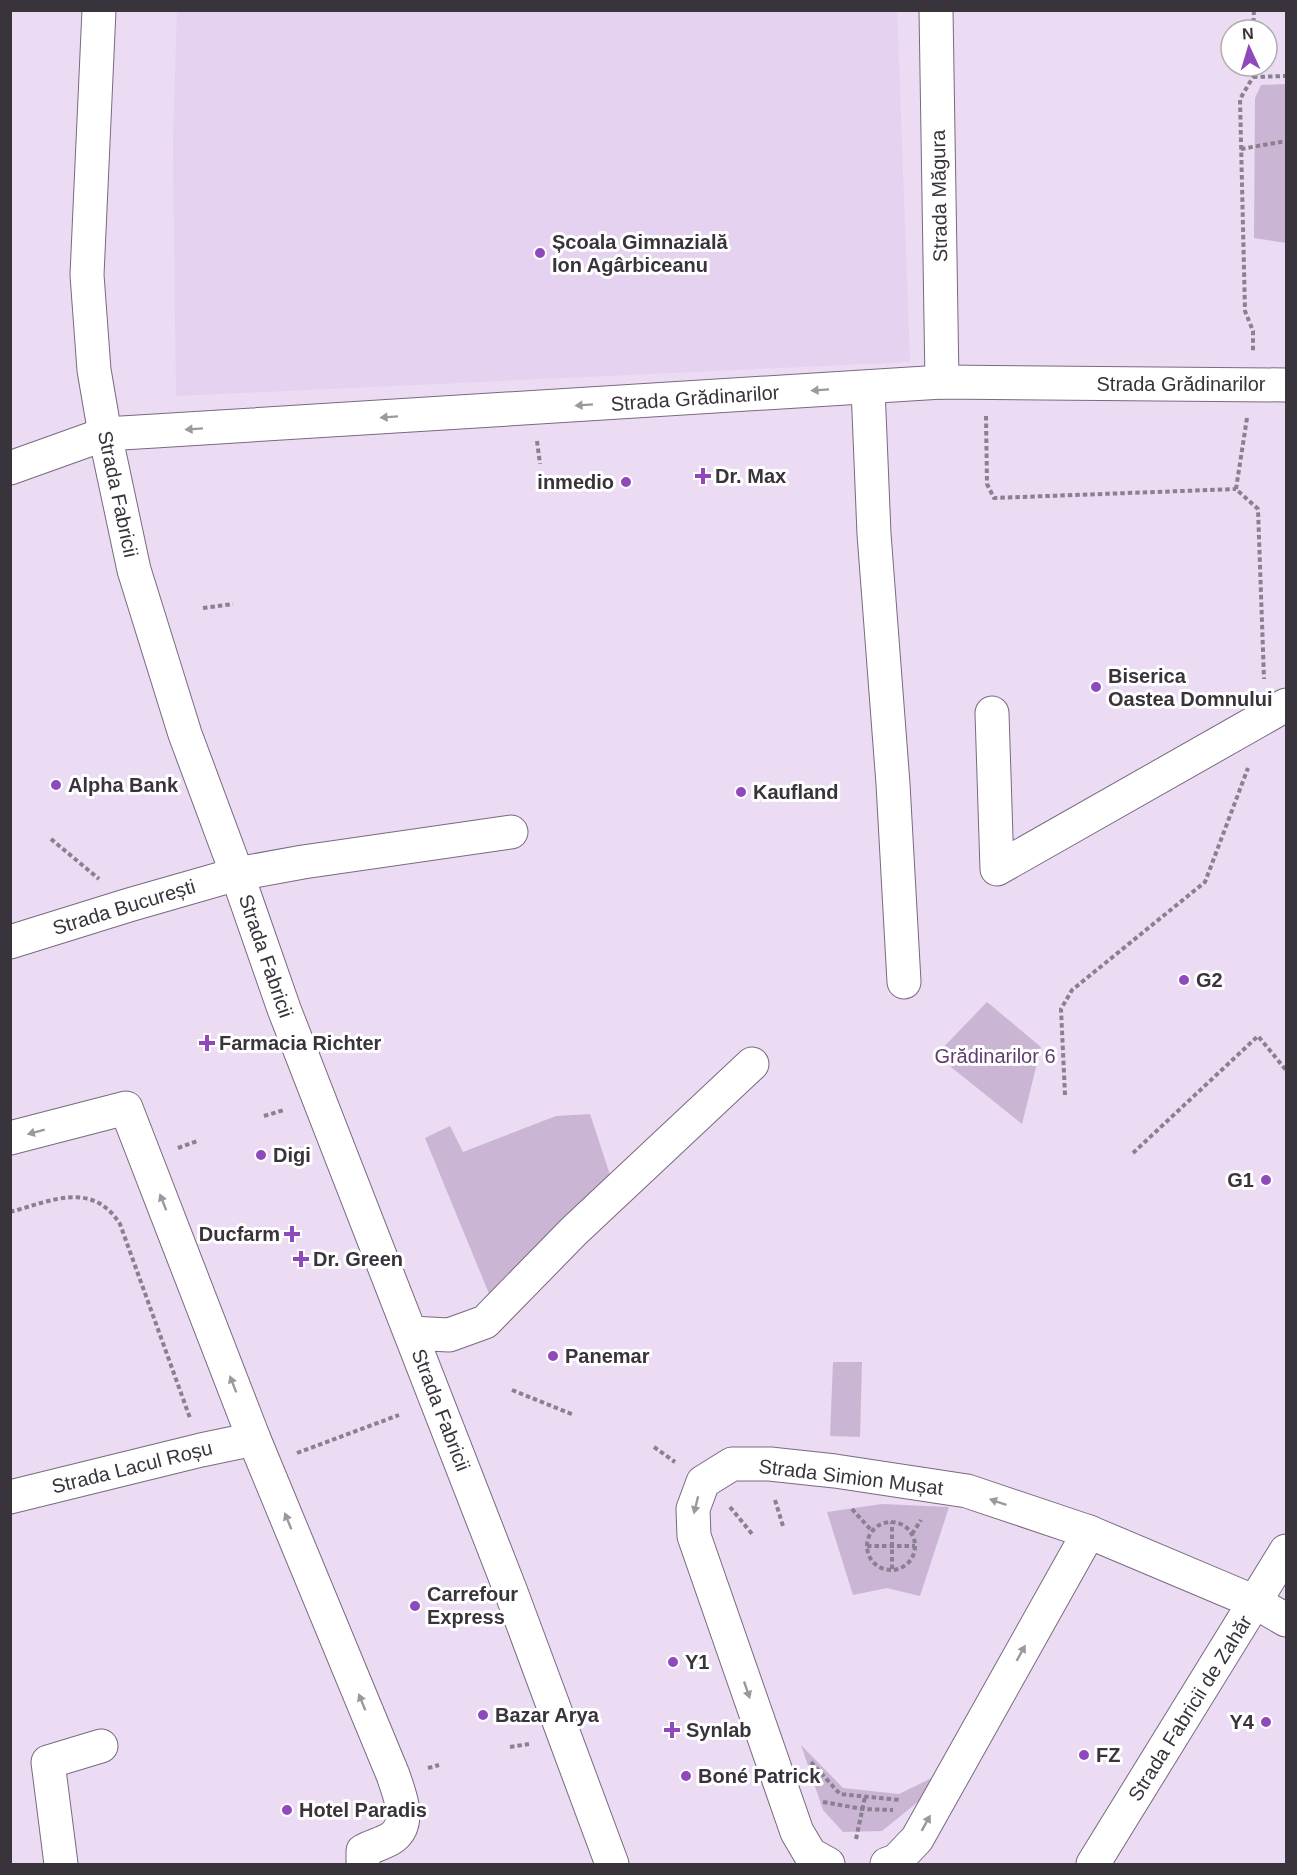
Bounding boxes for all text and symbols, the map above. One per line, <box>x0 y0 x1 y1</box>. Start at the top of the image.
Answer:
north arrow <box>1219 18 1279 78</box>
text: N <box>1242 25 1254 42</box>
street label: Strada Măgura <box>927 129 951 262</box>
place label: Școala Gimnazială Ion Agârbiceanu <box>552 231 729 276</box>
marker: Școala Gimnazială Ion Agârbiceanu <box>533 246 547 260</box>
street label: Strada Grădinarilor <box>1097 373 1266 395</box>
street label: Strada Grădinarilor <box>610 381 780 415</box>
one-way arrow <box>811 386 830 395</box>
one-way arrow <box>574 400 593 410</box>
one-way arrow <box>380 412 399 422</box>
one-way arrow <box>185 424 204 434</box>
street label: Strada Fabricii <box>94 429 142 559</box>
place label: Dr. Max <box>715 465 786 487</box>
marker: Dr. Max <box>696 469 710 483</box>
place label: inmedio <box>537 471 614 493</box>
marker: inmedio <box>619 475 633 489</box>
place label: Biserica Oastea Domnului <box>1108 665 1272 710</box>
marker: Biserica Oastea Domnului <box>1089 680 1103 694</box>
place label: Alpha Bank <box>68 774 179 796</box>
marker: Alpha Bank <box>49 778 63 792</box>
place label: Kaufland <box>753 781 839 803</box>
marker: Kaufland <box>734 785 748 799</box>
street label: Strada București <box>50 875 198 939</box>
street label: Strada Fabricii <box>235 891 297 1021</box>
place label: G2 <box>1196 969 1223 991</box>
marker: G2 <box>1177 973 1191 987</box>
place label: Farmacia Richter <box>219 1032 382 1054</box>
marker: Farmacia Richter <box>200 1036 214 1050</box>
park label: Grădinarilor 6 <box>934 1045 1056 1067</box>
one-way arrow <box>26 1127 45 1137</box>
place label: Digi <box>273 1144 311 1166</box>
marker: Digi <box>254 1148 268 1162</box>
place label: G1 <box>1227 1169 1254 1191</box>
marker: G1 <box>1259 1173 1273 1187</box>
one-way arrow <box>158 1193 168 1211</box>
place label: Ducfarm <box>199 1223 280 1245</box>
marker: Ducfarm <box>285 1227 299 1241</box>
place label: Dr. Green <box>313 1248 403 1270</box>
marker: Dr. Green <box>294 1252 308 1266</box>
place label: Panemar <box>565 1345 650 1367</box>
street label: Strada Fabricii <box>408 1346 474 1474</box>
marker: Panemar <box>546 1349 560 1363</box>
one-way arrow <box>228 1375 237 1393</box>
street label: Strada Lacul Roșu <box>50 1436 214 1498</box>
street label: Strada Simion Mușat <box>758 1455 945 1499</box>
one-way arrow <box>690 1496 700 1514</box>
one-way arrow <box>989 1496 1007 1506</box>
one-way arrow <box>283 1512 293 1530</box>
place label: Carrefour Express <box>427 1583 518 1628</box>
marker: Carrefour Express <box>408 1599 422 1613</box>
street label: Strada Fabricii de Zahăr <box>1124 1611 1256 1805</box>
one-way arrow <box>1016 1644 1026 1661</box>
place label: Y1 <box>685 1651 709 1673</box>
marker: Y1 <box>666 1655 680 1669</box>
one-way arrow <box>743 1681 753 1699</box>
one-way arrow <box>357 1693 366 1711</box>
place label: Bazar Arya <box>495 1704 600 1726</box>
marker: Bazar Arya <box>476 1708 490 1722</box>
place label: Y4 <box>1230 1711 1255 1733</box>
marker: Y4 <box>1259 1715 1273 1729</box>
place label: Synlab <box>686 1719 752 1741</box>
marker: Synlab <box>663 1721 681 1739</box>
place label: FZ <box>1096 1744 1120 1766</box>
marker: FZ <box>1077 1748 1091 1762</box>
place label: Boné Patrick <box>698 1765 821 1787</box>
marker: Boné Patrick <box>679 1769 693 1783</box>
place label: Hotel Paradis <box>299 1799 427 1821</box>
marker: Hotel Paradis <box>280 1803 294 1817</box>
one-way arrow <box>921 1814 931 1831</box>

